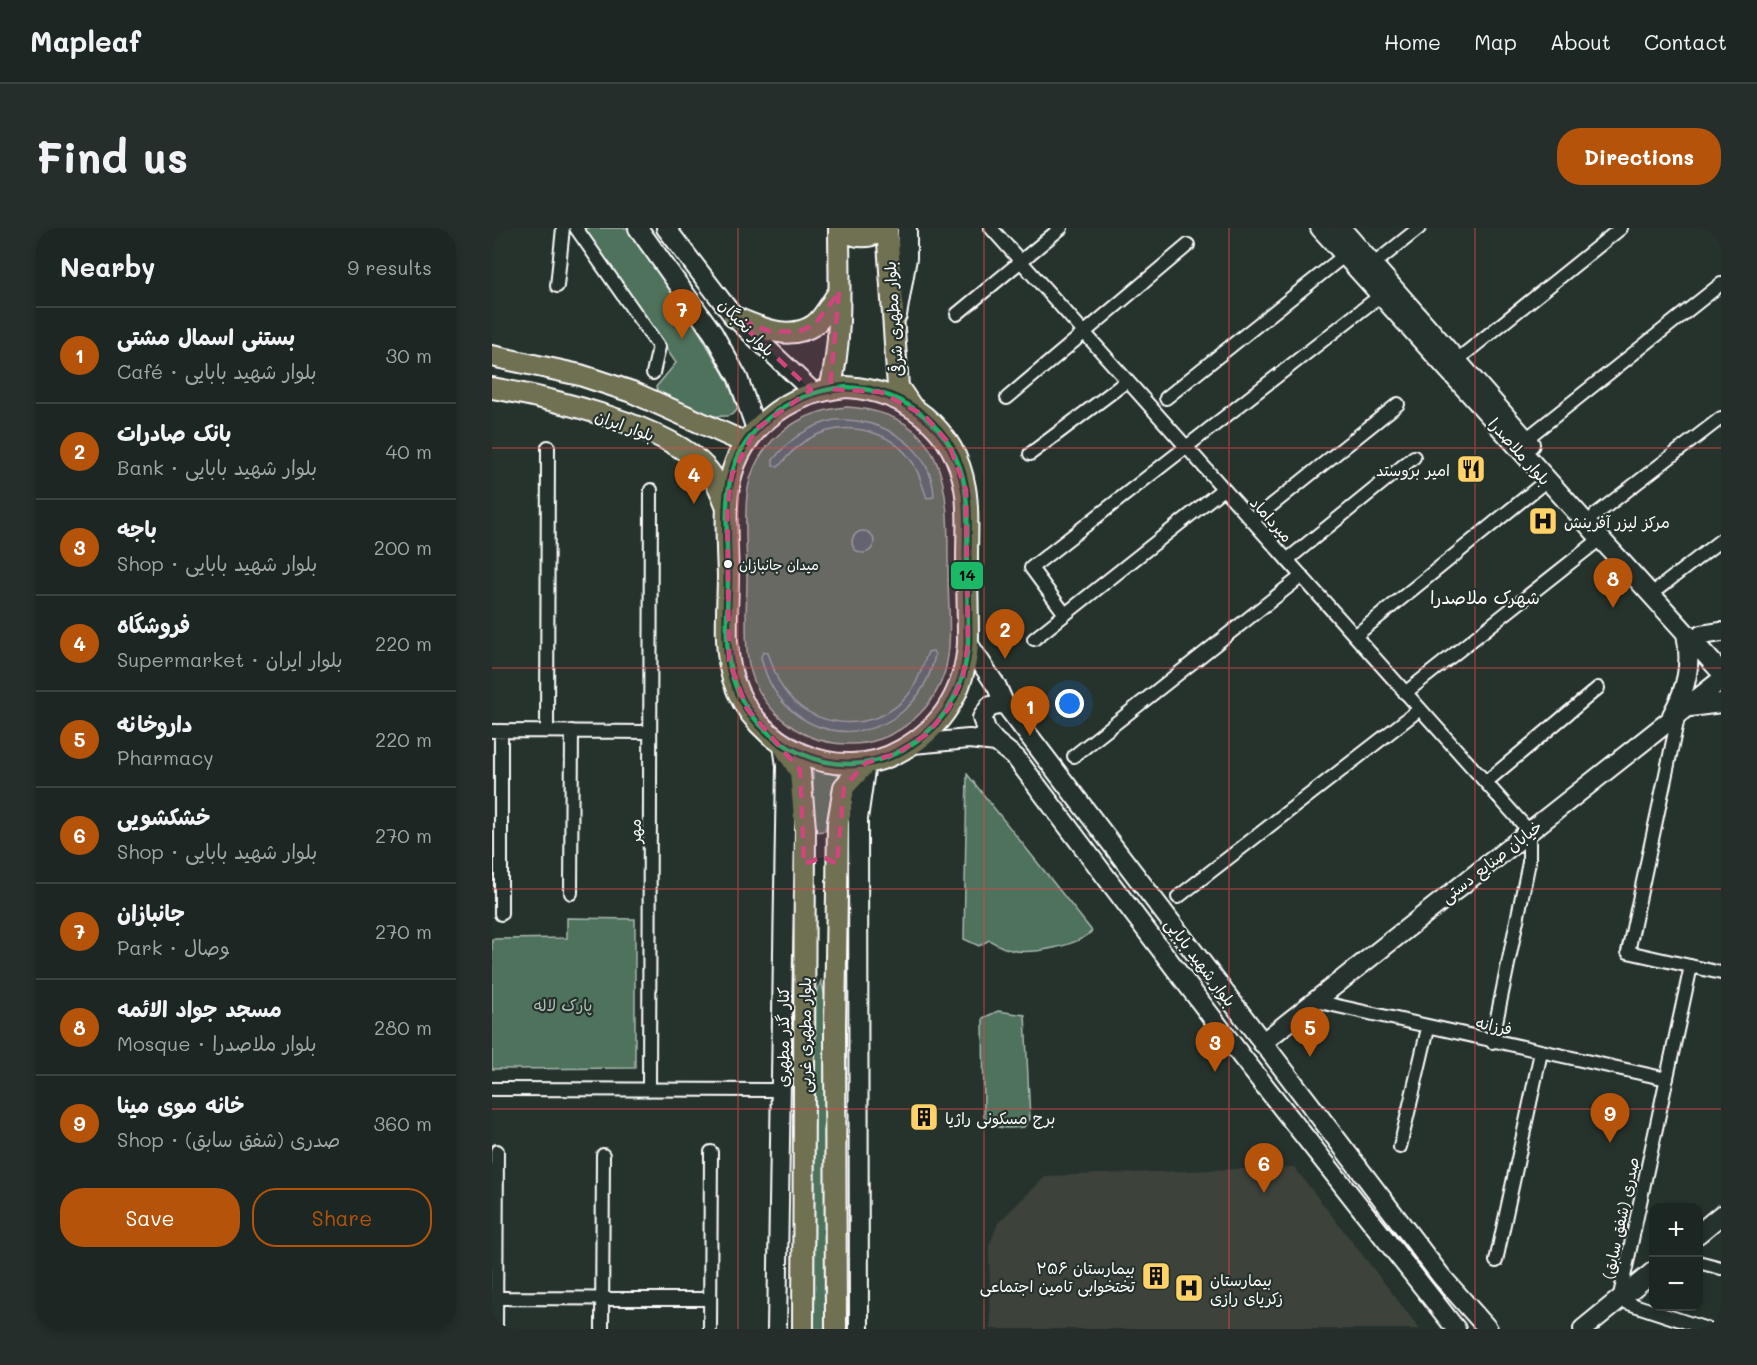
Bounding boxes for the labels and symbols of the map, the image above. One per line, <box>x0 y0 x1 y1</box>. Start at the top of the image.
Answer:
street label: بلوار مطهری شرقی <box>878 261 909 377</box>
pin: 7 <box>662 290 702 339</box>
street label: بلوار نخبگان <box>714 294 780 361</box>
street label: بلوار ایران <box>592 405 658 446</box>
street label: بلوار ملاصدرا <box>1484 413 1556 490</box>
restaurant icon: امیر بروستد <box>1455 453 1487 485</box>
pin: 4 <box>674 454 714 504</box>
place label: امیر بروستد <box>1376 459 1450 480</box>
street label: میرداماد <box>1246 492 1298 546</box>
hospital icon: مرکز لیزر آفرینش <box>1527 505 1559 537</box>
place label: مرکز لیزر آفرینش <box>1564 511 1670 532</box>
place label: میدان جانبازان <box>739 555 819 574</box>
marker: میدان جانبازان <box>722 558 734 570</box>
pin: 8 <box>1594 558 1632 608</box>
line badge: 14 <box>950 561 984 590</box>
text: 14 <box>958 564 976 585</box>
district label: شهرک ملاصدرا <box>1430 585 1540 609</box>
pin: 2 <box>986 610 1024 659</box>
pin: 1 <box>1010 686 1050 736</box>
your location <box>1055 689 1084 718</box>
street label: خیابان صنایع دستی <box>1436 815 1547 909</box>
street label: مهر <box>624 819 645 845</box>
street label: بلوار شهید بابایی <box>1160 914 1241 1011</box>
street label: بلوار مطهری غربی <box>794 977 816 1093</box>
street label: کنار گذر مطهری <box>772 987 793 1087</box>
park label: پارک لاله <box>534 994 592 1016</box>
pin: 5 <box>1290 1008 1330 1057</box>
street label: فرزانه <box>1474 1011 1514 1039</box>
pin: 3 <box>1196 1022 1234 1072</box>
pin: 9 <box>1590 1094 1630 1143</box>
building icon: برج مسکونی راژیا <box>908 1101 940 1133</box>
place label: برج مسکونی راژیا <box>945 1107 1055 1129</box>
pin: 6 <box>1244 1144 1284 1193</box>
street label: صدری (شفق سابق) <box>1597 1155 1643 1281</box>
place label: بیمارستان ۲۵۶ تختخوابی تامین اجتماعی <box>980 1257 1135 1297</box>
building icon: بیمارستان ۲۵۶ تختخوابی تامین اجتماعی <box>1140 1260 1172 1292</box>
place label: بیمارستان زکریای رازی <box>1210 1269 1283 1308</box>
hospital icon: بیمارستان زکریای رازی <box>1173 1272 1205 1304</box>

